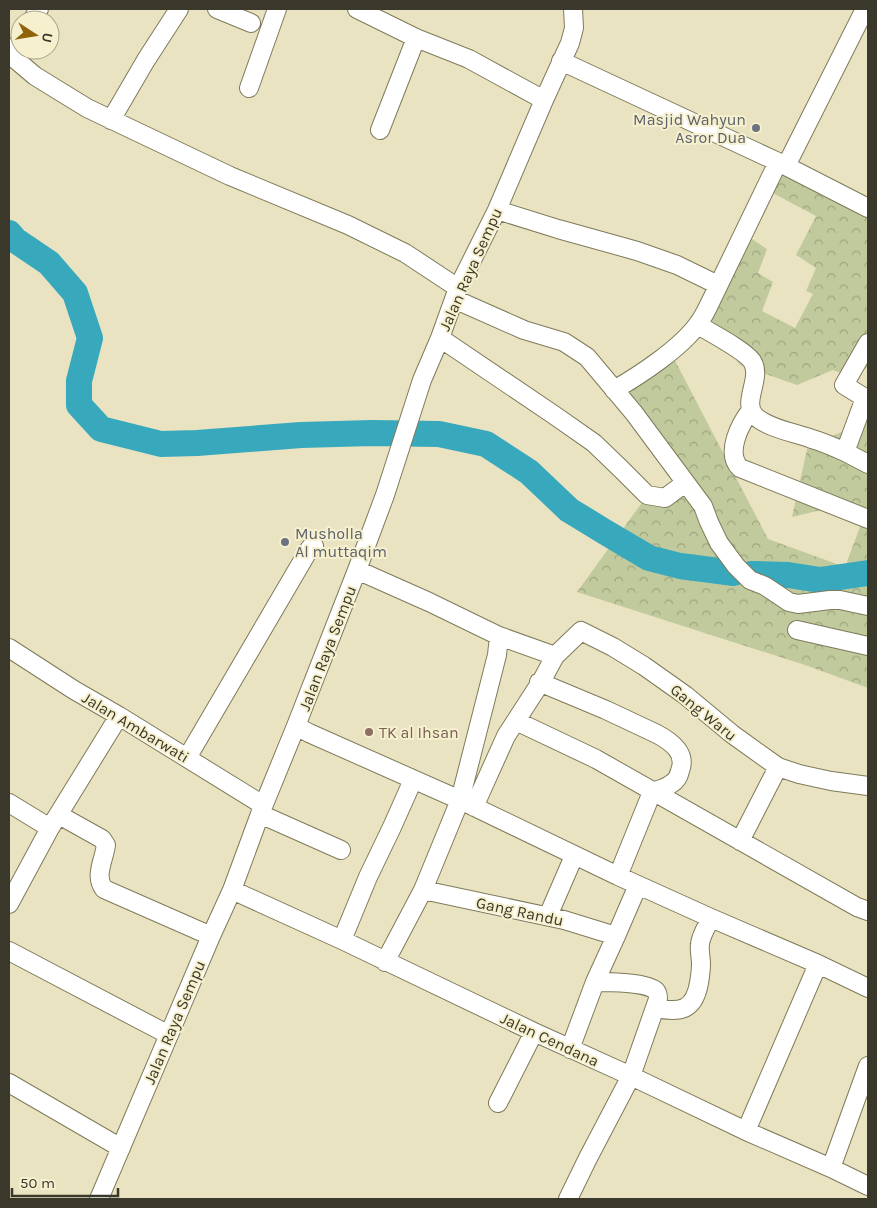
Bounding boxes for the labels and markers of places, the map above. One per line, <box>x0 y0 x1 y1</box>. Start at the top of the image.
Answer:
place label: Masjid Wahyun Asror Dua <box>633 110 746 147</box>
marker: Masjid Wahyun Asror Dua <box>750 122 762 134</box>
place label: Musholla Al muttaqim <box>295 524 387 561</box>
marker: Musholla Al muttaqim <box>279 536 291 548</box>
place label: TK al Ihsan <box>379 723 459 742</box>
marker: TK al Ihsan <box>363 726 375 738</box>

